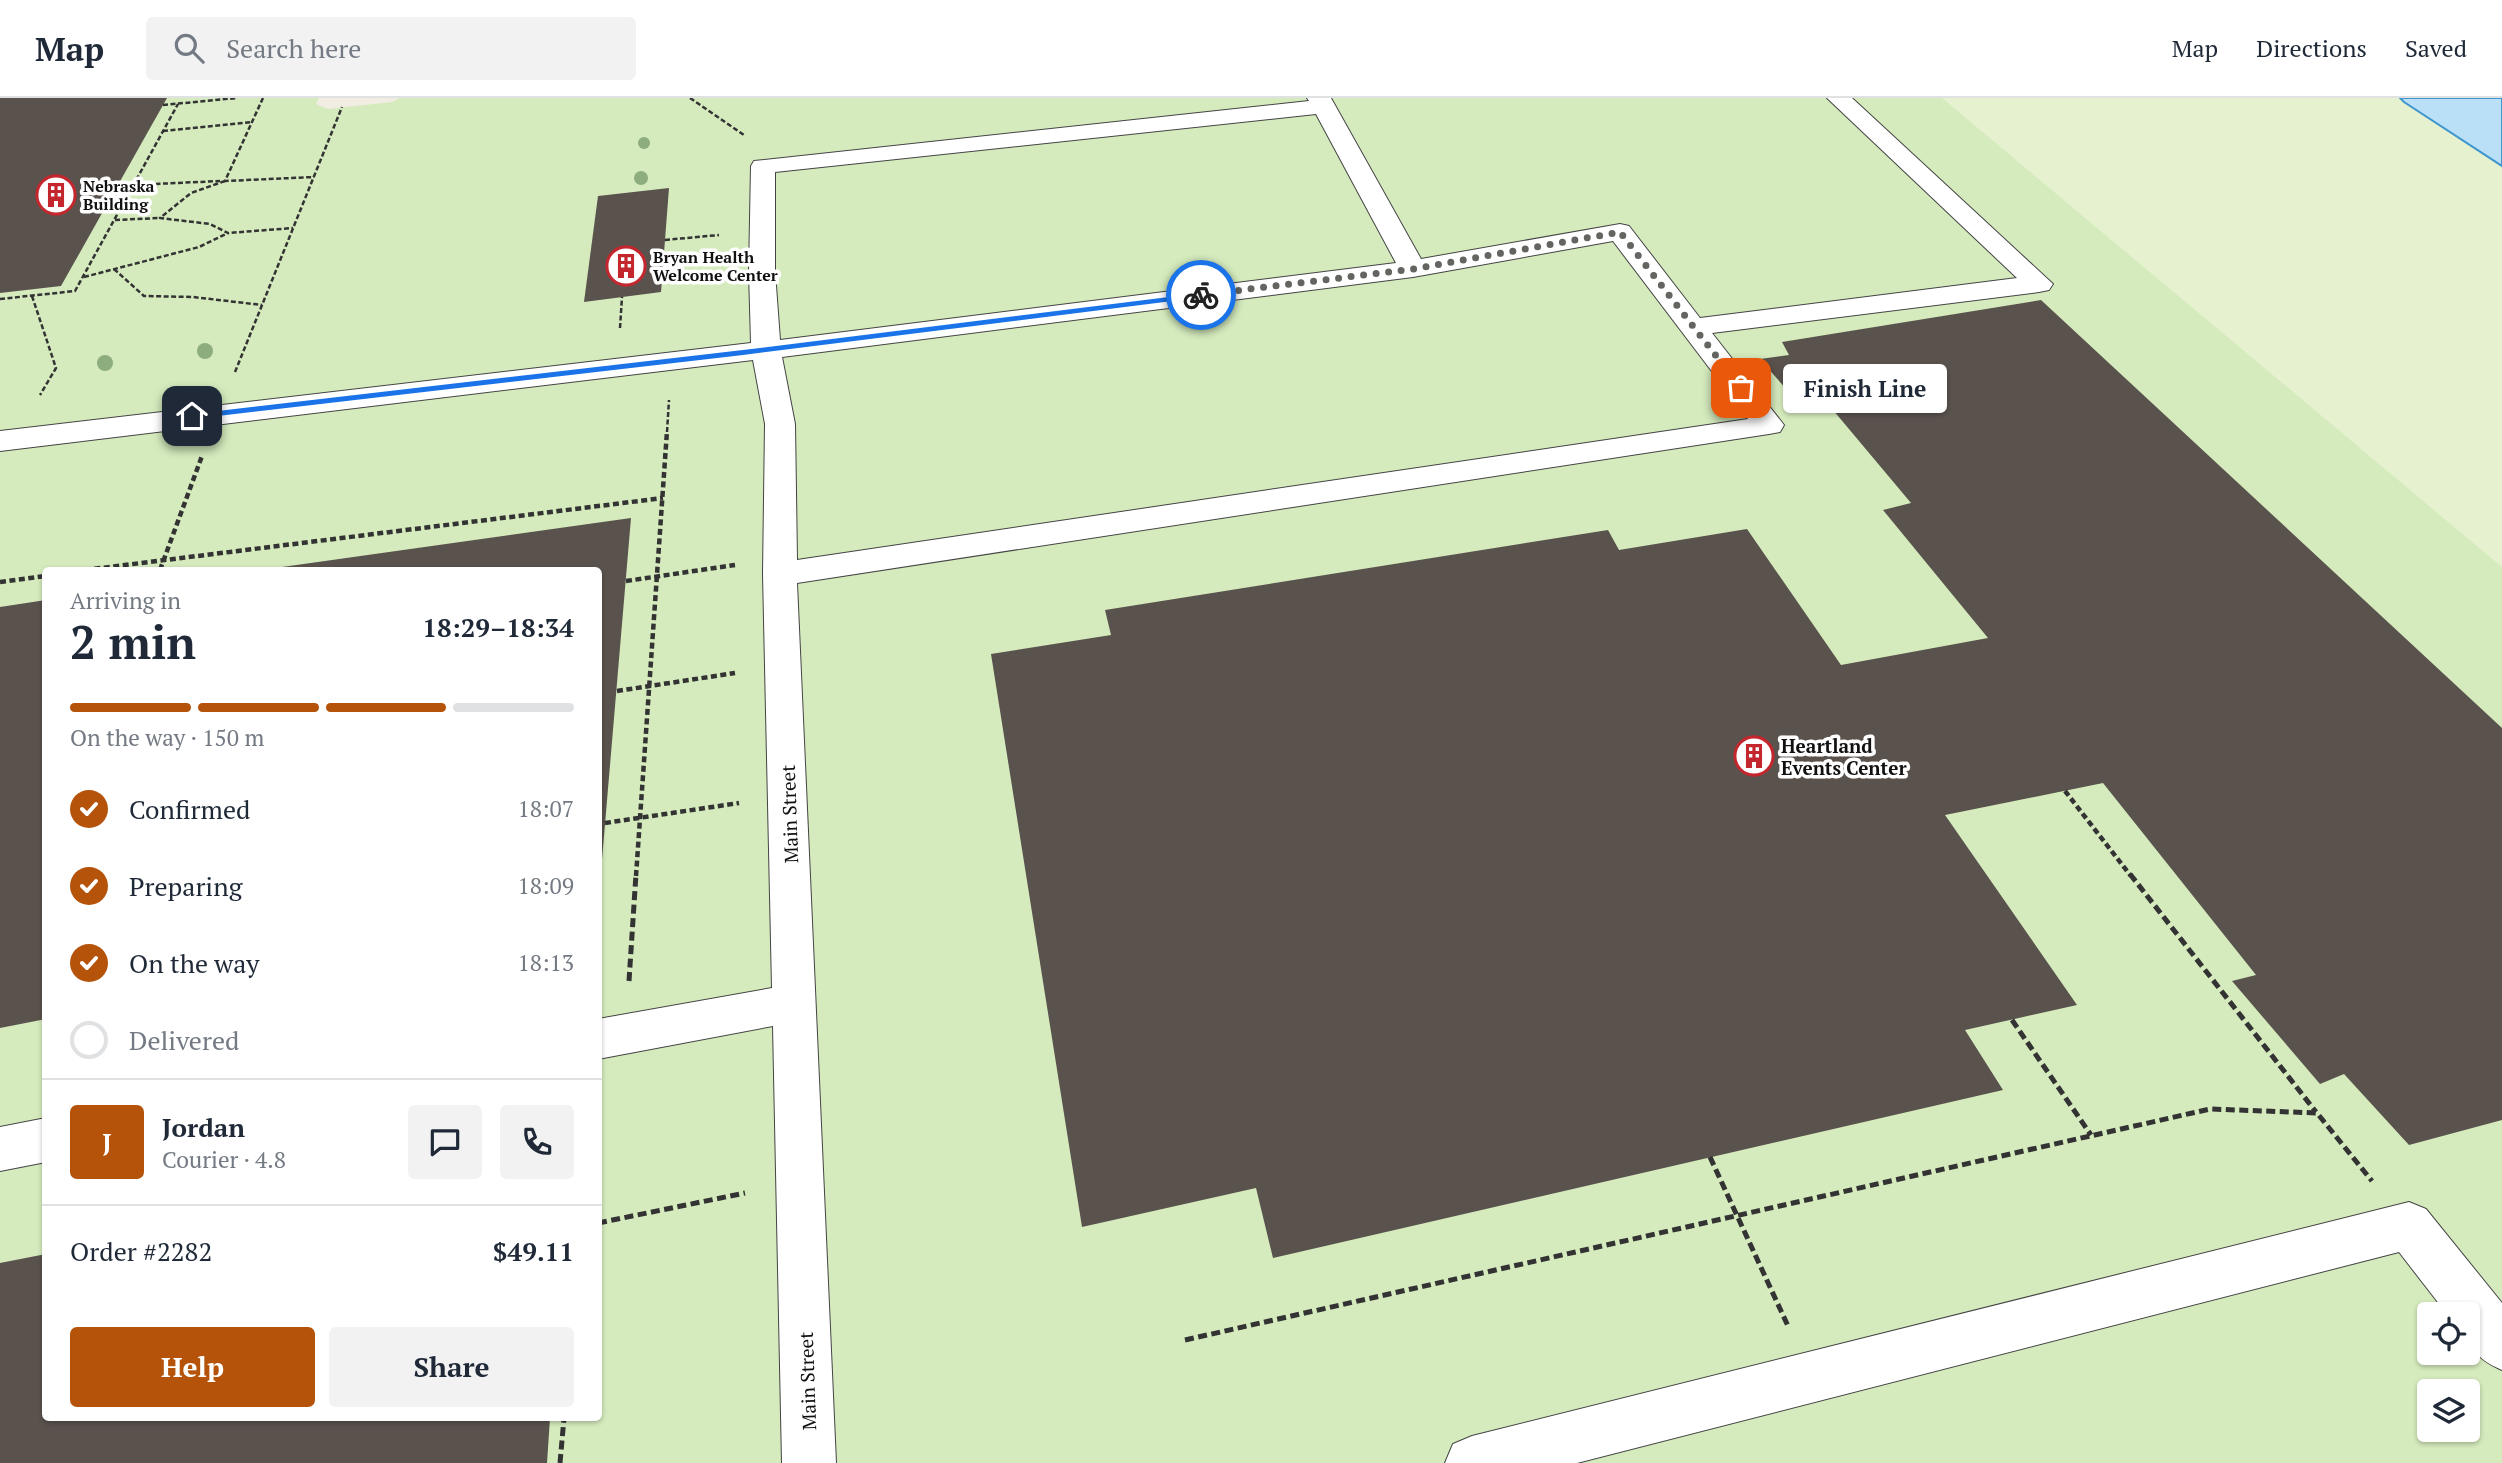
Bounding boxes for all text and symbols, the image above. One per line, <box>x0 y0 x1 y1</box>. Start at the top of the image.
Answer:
search box <box>146 17 636 80</box>
text: Map <box>35 27 104 70</box>
icon: search <box>170 29 208 67</box>
text: Search here <box>226 31 361 65</box>
text: Map <box>2172 32 2218 64</box>
text: Directions <box>2256 32 2367 64</box>
text: Saved <box>2405 32 2467 64</box>
building icon: Nebraska Building <box>35 174 77 216</box>
place label: Nebraska Building <box>83 175 154 215</box>
building icon: Bryan Health Welcome Center <box>605 245 647 287</box>
place label: Bryan Health Welcome Center <box>653 246 778 286</box>
courier <box>1166 260 1236 330</box>
icon: bike <box>1182 276 1220 314</box>
pin <box>1711 358 1771 418</box>
callout: Finish Line <box>1783 364 1948 412</box>
icon: bag <box>1722 369 1760 407</box>
text: Finish Line <box>1804 373 1926 404</box>
pin <box>162 386 222 446</box>
icon: home <box>173 397 211 435</box>
text: Arriving in <box>70 585 181 616</box>
text: 18:29–18:34 <box>422 610 574 644</box>
text: 2 min <box>70 611 196 672</box>
text: On the way · 150 m <box>70 722 264 753</box>
place label: Heartland Events Center <box>1781 733 1907 780</box>
building icon: Heartland Events Center <box>1733 735 1775 777</box>
street label: Main Street <box>775 764 803 864</box>
icon: check <box>70 790 108 828</box>
text: Confirmed <box>129 792 250 826</box>
text: 18:07 <box>517 793 574 824</box>
icon: check <box>70 867 108 905</box>
text: Preparing <box>129 869 242 903</box>
text: 18:09 <box>517 870 574 901</box>
icon: check <box>70 944 108 982</box>
text: On the way <box>129 946 260 980</box>
text: 18:13 <box>517 947 574 978</box>
text: Delivered <box>129 1023 239 1057</box>
button: chat <box>408 1105 482 1179</box>
button: phone <box>500 1105 574 1179</box>
text: Jordan <box>162 1110 245 1144</box>
text: J <box>102 1125 112 1159</box>
text: Courier · 4.8 <box>162 1144 286 1175</box>
text: Order #2282 <box>70 1234 212 1268</box>
text: $49.11 <box>493 1234 574 1268</box>
map controls <box>2417 1302 2480 1442</box>
button: locate <box>2417 1302 2480 1365</box>
button: Help <box>70 1327 315 1407</box>
button: Share <box>329 1327 574 1407</box>
street label: Main Street <box>793 1331 821 1431</box>
button: layers <box>2417 1379 2480 1442</box>

